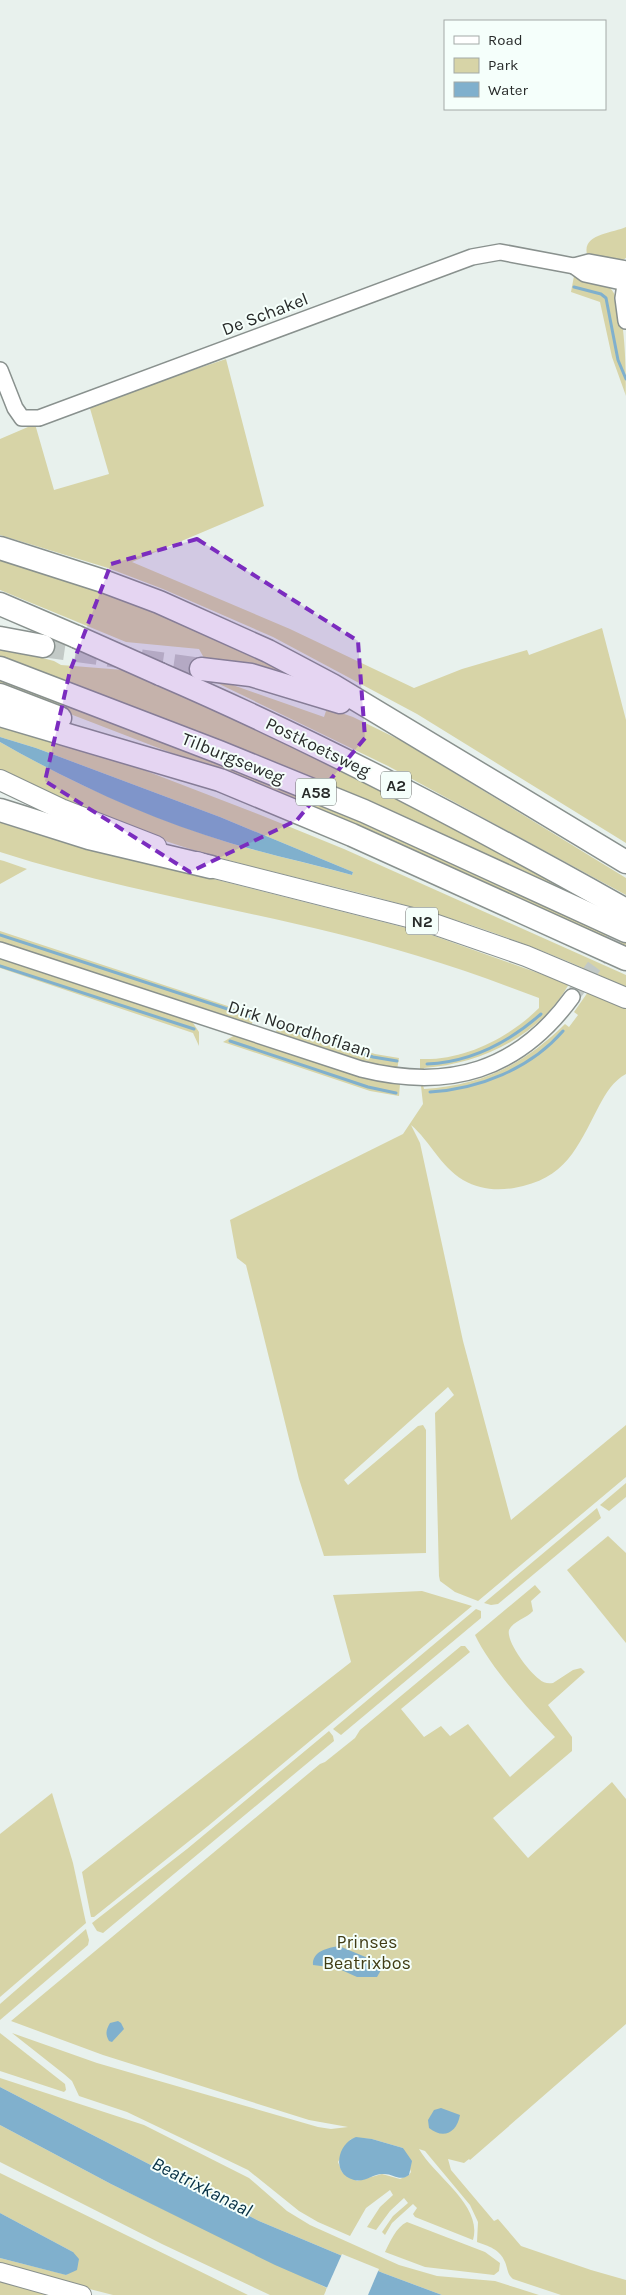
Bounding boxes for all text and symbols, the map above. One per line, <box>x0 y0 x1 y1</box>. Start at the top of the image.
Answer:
legend <box>444 20 606 110</box>
text: Road <box>488 31 523 49</box>
text: Park <box>488 56 518 74</box>
text: Water <box>488 81 529 99</box>
street label: De Schakel <box>219 287 311 341</box>
street label: Postkoetsweg <box>262 712 374 782</box>
street label: Tilburgseweg <box>179 727 287 789</box>
road number: A2 <box>381 772 411 798</box>
road number: A58 <box>296 779 336 806</box>
road number: N2 <box>406 908 438 934</box>
street label: Dirk Noordhoflaan <box>225 995 375 1063</box>
park label: Prinses Beatrixbos <box>323 1931 411 1974</box>
water label: Beatrixkanaal <box>148 2152 256 2222</box>

